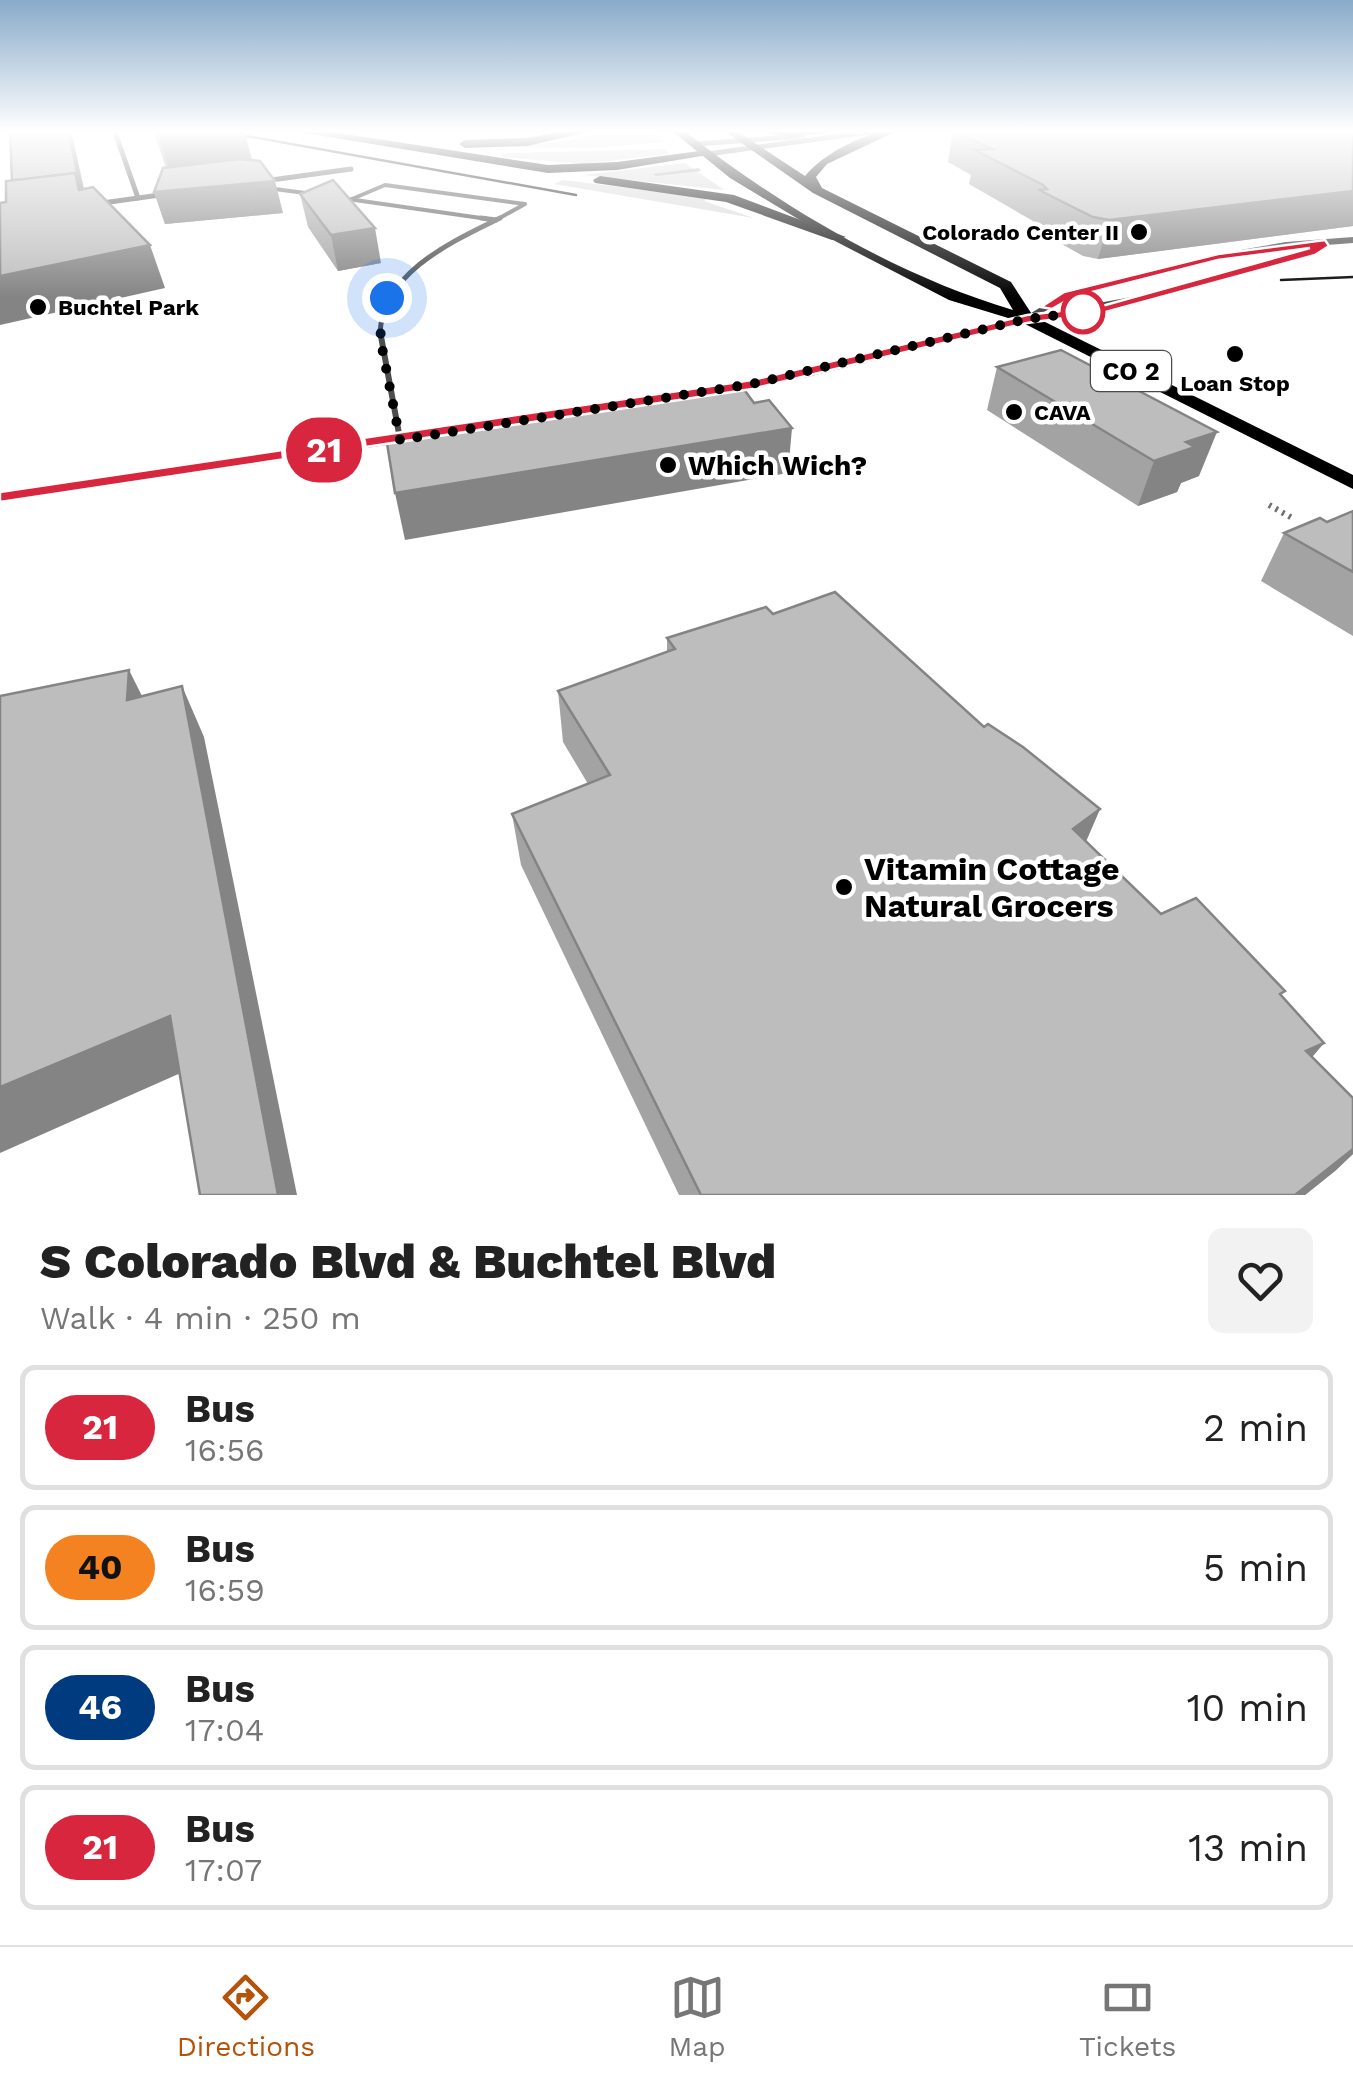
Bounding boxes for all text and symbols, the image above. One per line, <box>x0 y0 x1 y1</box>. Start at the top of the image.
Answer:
place label: Colorado Center II <box>922 220 1119 245</box>
marker: Colorado Center II <box>1128 221 1150 243</box>
your location <box>362 273 412 323</box>
unlabelled marker <box>1062 291 1104 333</box>
place label: Buchtel Park <box>58 295 199 320</box>
marker: Buchtel Park <box>27 296 49 318</box>
marker: Loan Stop <box>1224 343 1246 365</box>
road number: CO 2 <box>1091 351 1171 391</box>
place label: Loan Stop <box>1180 371 1290 396</box>
place label: CAVA <box>1034 400 1091 425</box>
marker: CAVA <box>1003 401 1025 423</box>
line badge: 21 <box>279 418 369 482</box>
text: 21 <box>306 429 342 471</box>
place label: Which Wich? <box>688 449 867 482</box>
marker: Which Wich? <box>657 454 679 476</box>
place label: Vitamin Cottage Natural Grocers <box>864 850 1119 925</box>
marker: Vitamin Cottage Natural Grocers <box>833 876 855 898</box>
button: heart <box>1208 1228 1313 1333</box>
text: S Colorado Blvd & Buchtel Blvd <box>40 1233 776 1290</box>
text: Walk · 4 min · 250 m <box>40 1299 361 1337</box>
text: Bus <box>185 1387 255 1431</box>
text: 21 <box>82 1406 118 1448</box>
text: 2 min <box>1203 1406 1308 1450</box>
text: 16:56 <box>185 1431 265 1469</box>
text: Bus <box>185 1527 255 1571</box>
text: 40 <box>77 1546 123 1588</box>
text: 5 min <box>1203 1546 1308 1590</box>
text: 16:59 <box>185 1571 265 1609</box>
text: Bus <box>185 1667 255 1711</box>
text: 46 <box>78 1686 122 1728</box>
text: 10 min <box>1187 1686 1308 1730</box>
text: 17:04 <box>185 1711 264 1749</box>
text: Bus <box>185 1807 255 1851</box>
text: 21 <box>82 1826 118 1868</box>
text: 13 min <box>1188 1826 1308 1870</box>
text: 17:07 <box>185 1851 262 1889</box>
tab: Directions <box>177 1970 315 2063</box>
tab: Map <box>669 1970 726 2063</box>
tab: Tickets <box>1079 1970 1176 2063</box>

